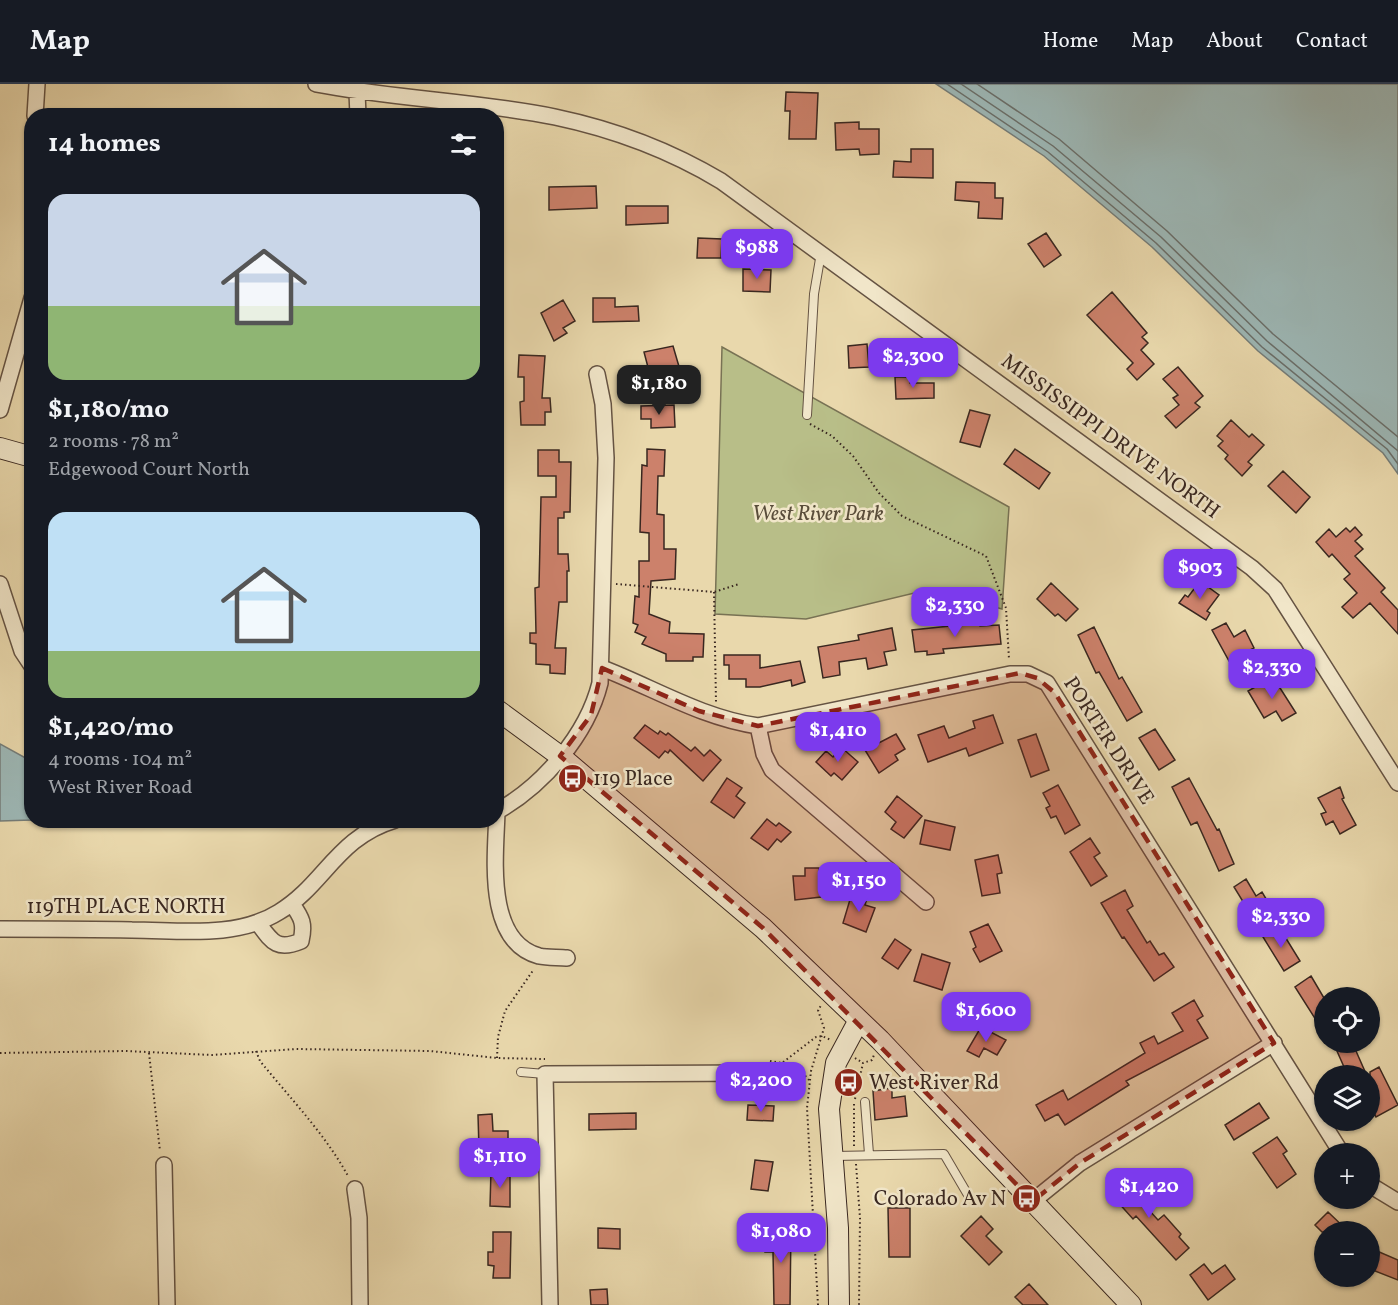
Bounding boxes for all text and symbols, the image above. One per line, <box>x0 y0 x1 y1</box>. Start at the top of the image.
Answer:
text: Map <box>30 22 90 61</box>
text: Home <box>1043 27 1098 56</box>
text: Map <box>1131 27 1173 56</box>
text: About <box>1206 27 1263 56</box>
text: Contact <box>1296 27 1368 56</box>
text: 14 homes <box>48 126 161 162</box>
icon: filters <box>447 128 480 161</box>
pin: $988 <box>721 229 793 280</box>
icon: home <box>210 233 318 341</box>
text: $988 <box>735 234 779 262</box>
pin: $2,300 <box>864 338 962 389</box>
text: $2,300 <box>882 343 944 371</box>
street label: MISSISSIPPI DRIVE NORTH <box>995 348 1225 526</box>
pin: $1,180 <box>610 365 708 416</box>
text: $1,180 <box>631 370 687 398</box>
text: $1,180/mo <box>48 392 169 428</box>
text: 2 rooms · 78 m² <box>48 428 179 456</box>
text: Edgewood Court North <box>48 456 250 484</box>
park label: West River Park <box>752 500 884 529</box>
pin: $903 <box>1164 549 1236 600</box>
icon: home <box>210 551 318 659</box>
text: $903 <box>1178 554 1222 582</box>
pin: $2,330 <box>906 587 1004 638</box>
text: $2,330 <box>925 592 985 620</box>
pin: $2,330 <box>1223 649 1321 700</box>
text: $2,330 <box>1242 654 1302 682</box>
street label: PORTER DRIVE <box>1056 671 1160 811</box>
text: $1,420/mo <box>48 710 174 746</box>
pin: $1,410 <box>789 712 887 763</box>
text: $1,410 <box>809 717 867 745</box>
text: 4 rooms · 104 m² <box>48 746 192 774</box>
bus stop icon: 119 Place <box>556 763 588 795</box>
place label: 119 Place <box>593 765 673 794</box>
text: West River Road <box>48 774 193 802</box>
pin: $1,150 <box>810 862 908 913</box>
text: $1,150 <box>832 867 886 895</box>
street label: 119TH PLACE NORTH <box>26 893 226 922</box>
pin: $2,330 <box>1232 898 1330 949</box>
text: $2,330 <box>1251 903 1311 931</box>
map controls <box>1314 987 1380 1287</box>
button: locate <box>1314 987 1380 1053</box>
pin: $1,600 <box>937 992 1035 1043</box>
text: $1,600 <box>956 997 1016 1025</box>
pin: $2,200 <box>712 1062 810 1113</box>
button: layers <box>1314 1065 1380 1131</box>
text: $2,200 <box>730 1067 792 1095</box>
bus stop icon: West River Rd <box>832 1067 864 1099</box>
place label: West River Rd <box>869 1069 999 1098</box>
pin: $1,110 <box>451 1138 549 1189</box>
text: $1,110 <box>473 1143 527 1171</box>
button: + <box>1314 1143 1380 1209</box>
pin: $1,420 <box>1100 1168 1198 1219</box>
text: $1,420 <box>1119 1173 1179 1201</box>
bus stop icon: Colorado Av N <box>1011 1183 1043 1215</box>
place label: Colorado Av N <box>874 1185 1006 1214</box>
pin: $1,080 <box>732 1213 830 1264</box>
text: $1,080 <box>751 1218 811 1246</box>
button: − <box>1314 1221 1380 1287</box>

